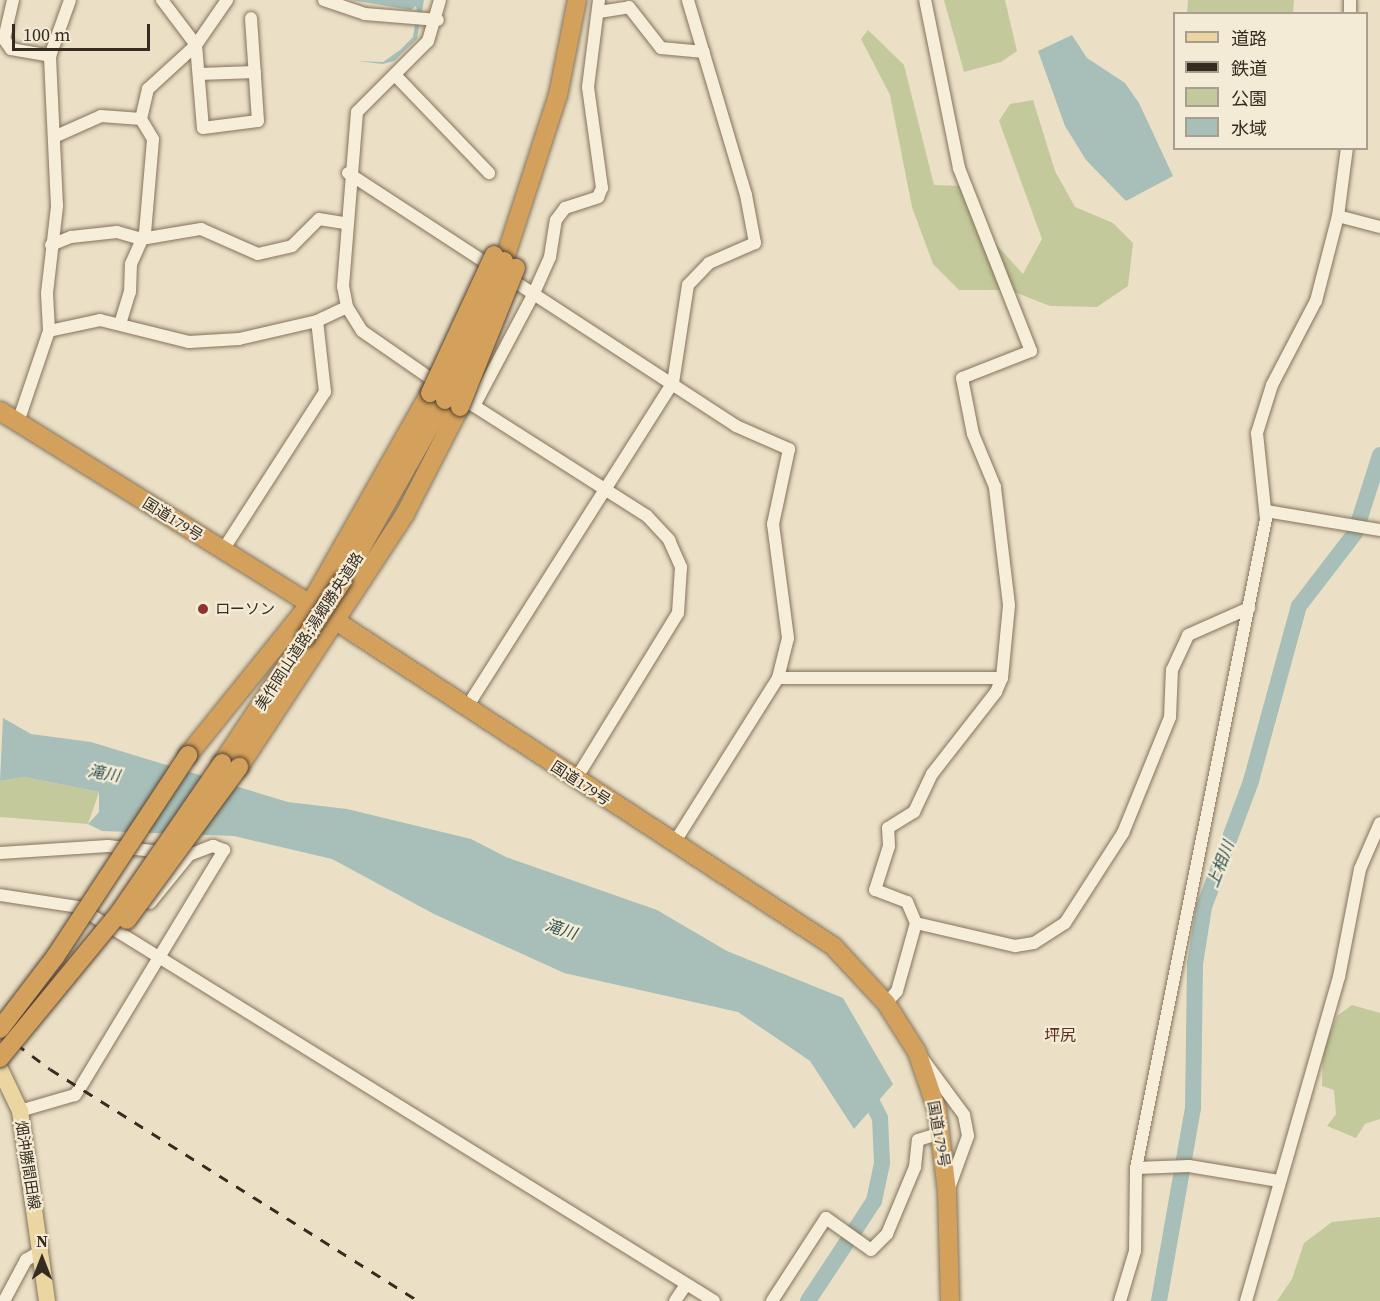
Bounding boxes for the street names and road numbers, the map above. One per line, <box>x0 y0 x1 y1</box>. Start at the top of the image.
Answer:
street label: 国道179号 <box>140 493 206 545</box>
street label: 美作岡山道路;湯郷勝央道路 <box>251 549 367 713</box>
street label: 国道179号 <box>548 757 614 809</box>
street label: 国道179号 <box>924 1099 954 1169</box>
street label: 畑沖勝間田線 <box>12 1119 44 1211</box>

